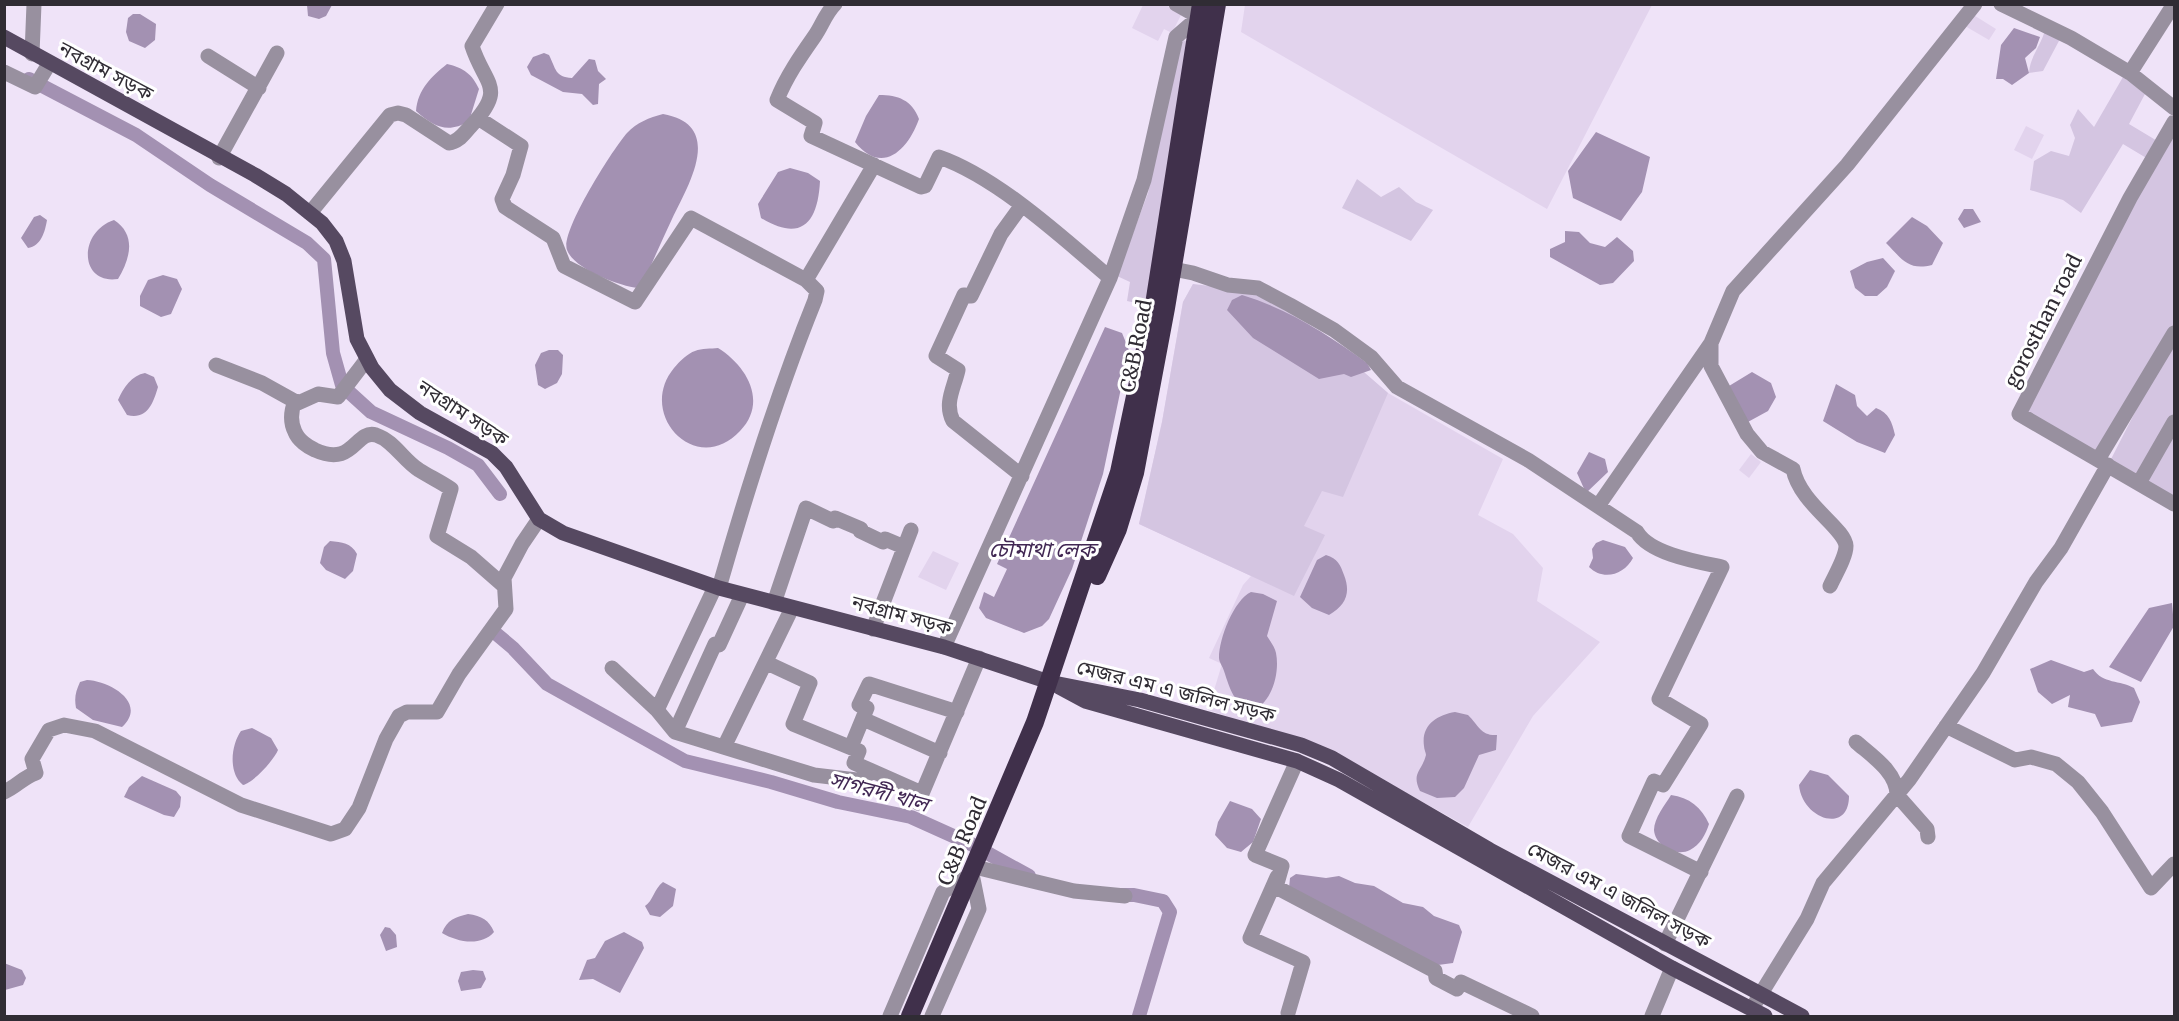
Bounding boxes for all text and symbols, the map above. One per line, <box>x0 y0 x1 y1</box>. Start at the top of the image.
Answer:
street label: নবগ্রাম সড়ক <box>54 35 158 106</box>
street label: gorosthan road <box>1998 250 2087 392</box>
street label: C&B Road <box>1114 297 1157 395</box>
street label: নবগ্রাম সড়ক <box>412 374 514 452</box>
water label: চৌমাথা লেক <box>989 536 1099 563</box>
street label: নবগ্রাম সড়ক <box>848 589 956 640</box>
street label: মেজর এম এ জলিল সড়ক <box>1074 654 1279 727</box>
water label: সাগরদী খাল <box>827 765 935 819</box>
street label: C&B Road <box>932 793 991 889</box>
street label: মেজর এম এ জলিল সড়ক <box>1523 836 1716 954</box>

